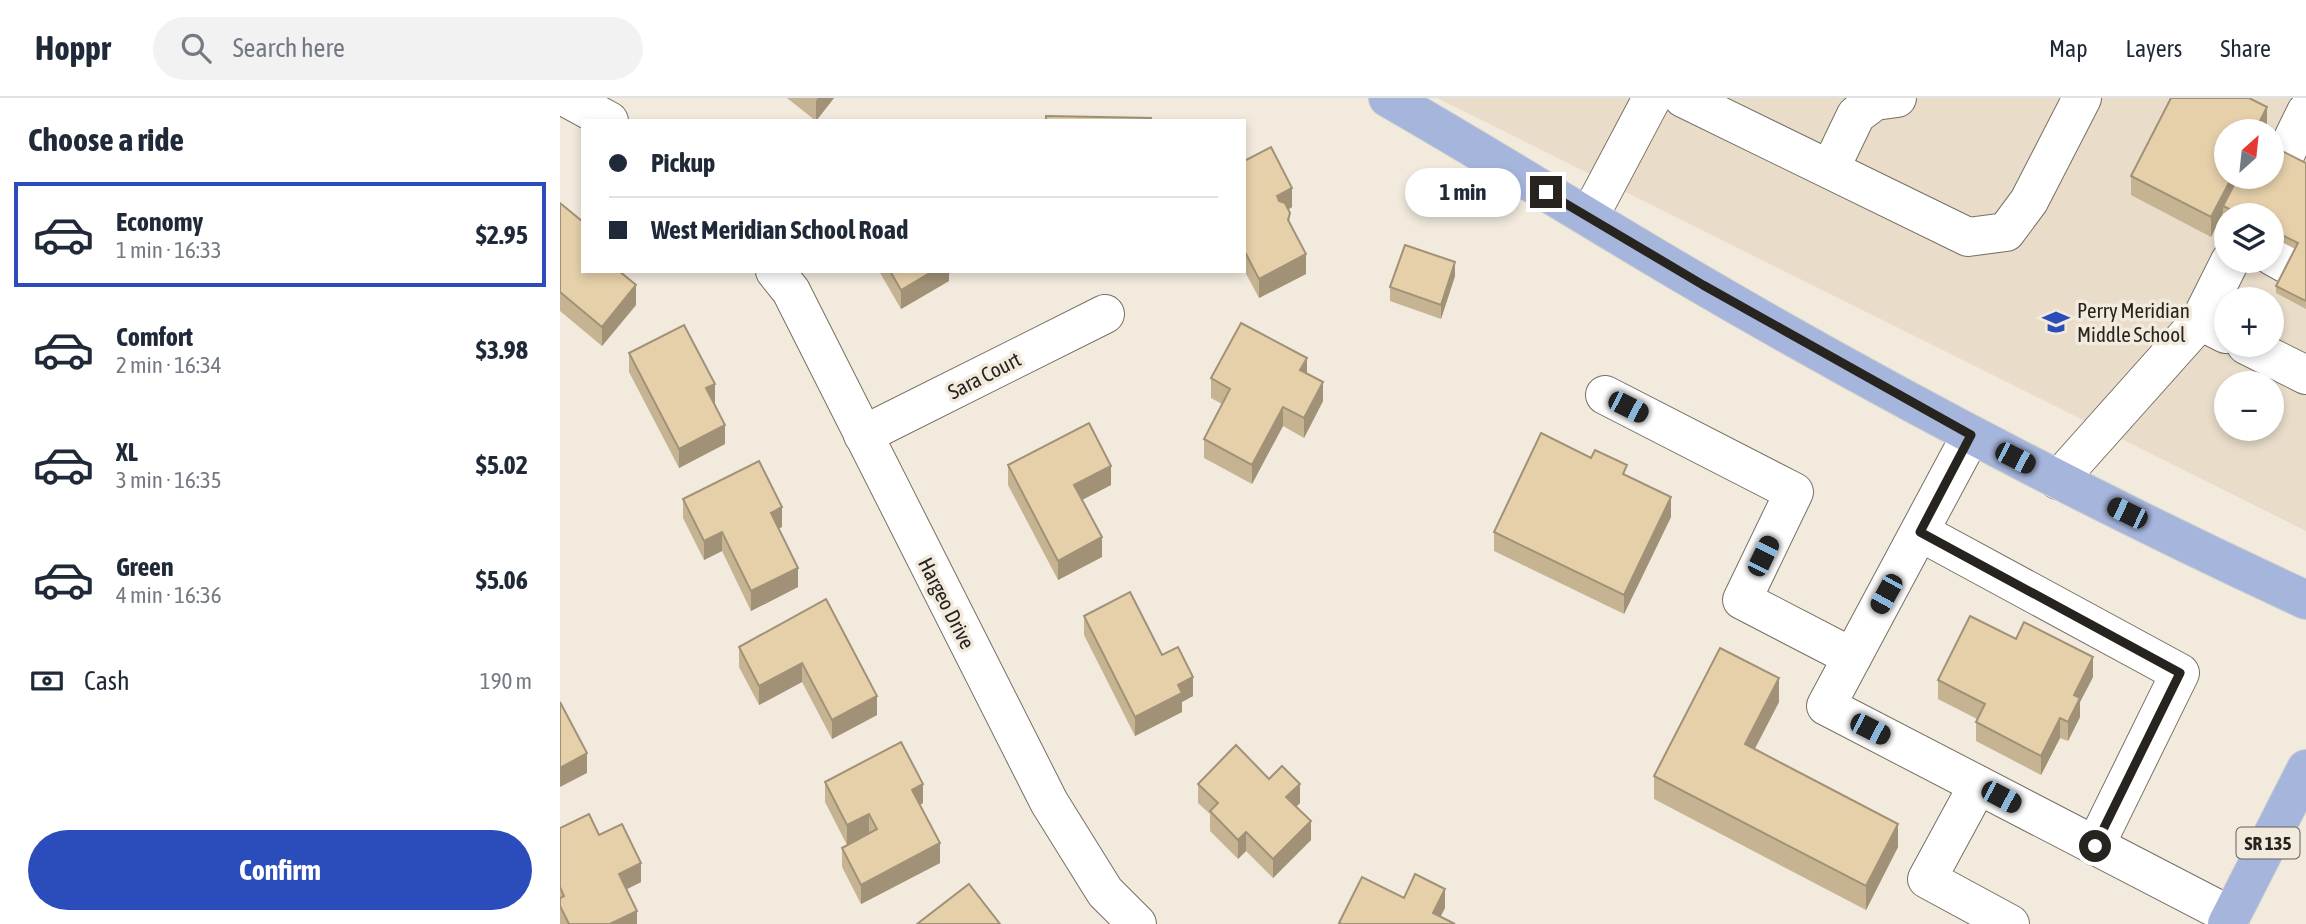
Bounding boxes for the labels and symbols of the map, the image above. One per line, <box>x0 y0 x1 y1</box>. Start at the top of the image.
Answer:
north arrow <box>2214 119 2284 189</box>
callout: 1 min <box>1406 168 1522 217</box>
route end <box>1530 176 1562 208</box>
place label: Perry Meridian Middle School <box>2077 298 2190 346</box>
school or university icon: Perry Meridian Middle School <box>2041 307 2071 337</box>
street label: Sara Court <box>944 346 1024 404</box>
car <box>1605 388 1652 426</box>
car <box>1992 439 2039 477</box>
car <box>2104 494 2151 532</box>
car <box>1745 533 1782 579</box>
street label: Hargeo Drive <box>914 553 980 653</box>
car <box>1867 571 1906 617</box>
car <box>1847 710 1894 748</box>
car <box>1978 778 2025 816</box>
road number: SR 135 <box>2236 828 2300 858</box>
route start <box>2079 830 2111 862</box>

